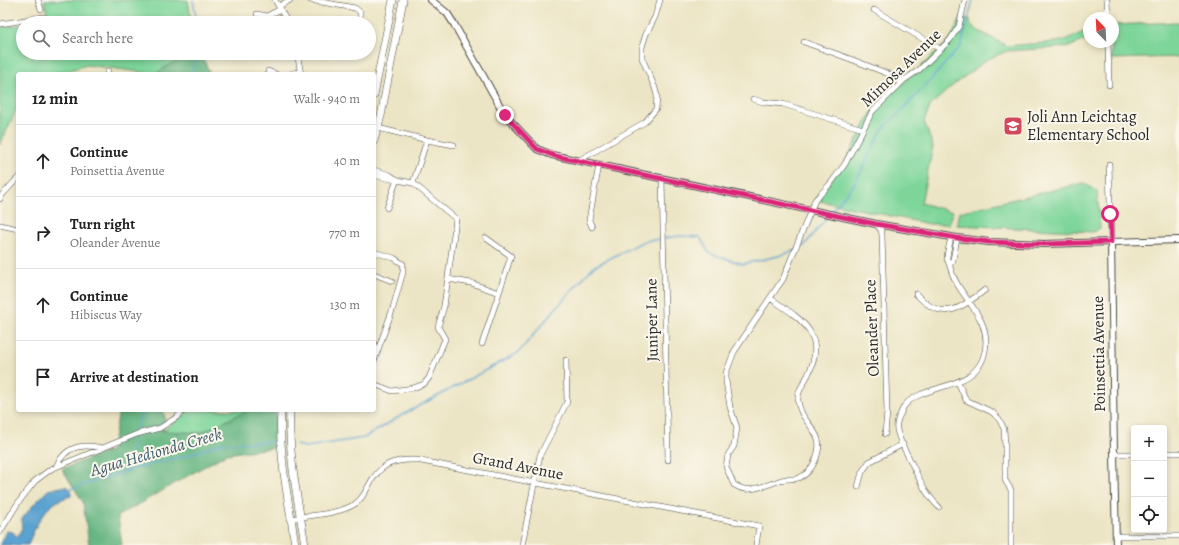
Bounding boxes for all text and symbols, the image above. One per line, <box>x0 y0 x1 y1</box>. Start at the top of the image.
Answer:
north arrow <box>1083 12 1119 48</box>
search box <box>16 16 376 60</box>
street label: Mimosa Avenue <box>856 24 946 112</box>
icon: search <box>30 27 52 49</box>
text: Search here <box>62 28 133 48</box>
text: 12 min <box>32 87 78 110</box>
text: Walk · 940 m <box>293 90 360 107</box>
route end <box>496 106 514 124</box>
place label: Joli Ann Leichtag Elementary School <box>1027 106 1150 146</box>
school or university icon: Joli Ann Leichtag Elementary School <box>1002 115 1024 137</box>
text: Continue <box>70 142 128 162</box>
icon: ahead <box>32 150 54 172</box>
text: 40 m <box>334 152 360 169</box>
text: Poinsettia Avenue <box>70 162 164 179</box>
route start <box>1101 205 1119 223</box>
text: Turn right <box>70 214 135 234</box>
icon: right <box>32 222 54 244</box>
text: 770 m <box>329 224 360 241</box>
text: Oleander Avenue <box>70 234 160 251</box>
street label: Juniper Lane <box>640 278 664 362</box>
street label: Oleander Place <box>859 279 885 377</box>
text: Continue <box>70 286 128 306</box>
icon: ahead <box>32 294 54 316</box>
text: 130 m <box>330 296 360 313</box>
street label: Poinsettia Avenue <box>1087 296 1111 412</box>
text: Hibiscus Way <box>70 306 142 323</box>
icon: arrive <box>32 366 54 388</box>
text: Arrive at destination <box>70 367 199 387</box>
water label: Agua Hedionda Creek <box>87 422 225 482</box>
map controls <box>1131 425 1167 533</box>
button: + <box>1131 425 1167 461</box>
street label: Grand Avenue <box>471 446 565 486</box>
button: − <box>1131 461 1167 497</box>
button: locate <box>1131 497 1167 533</box>

